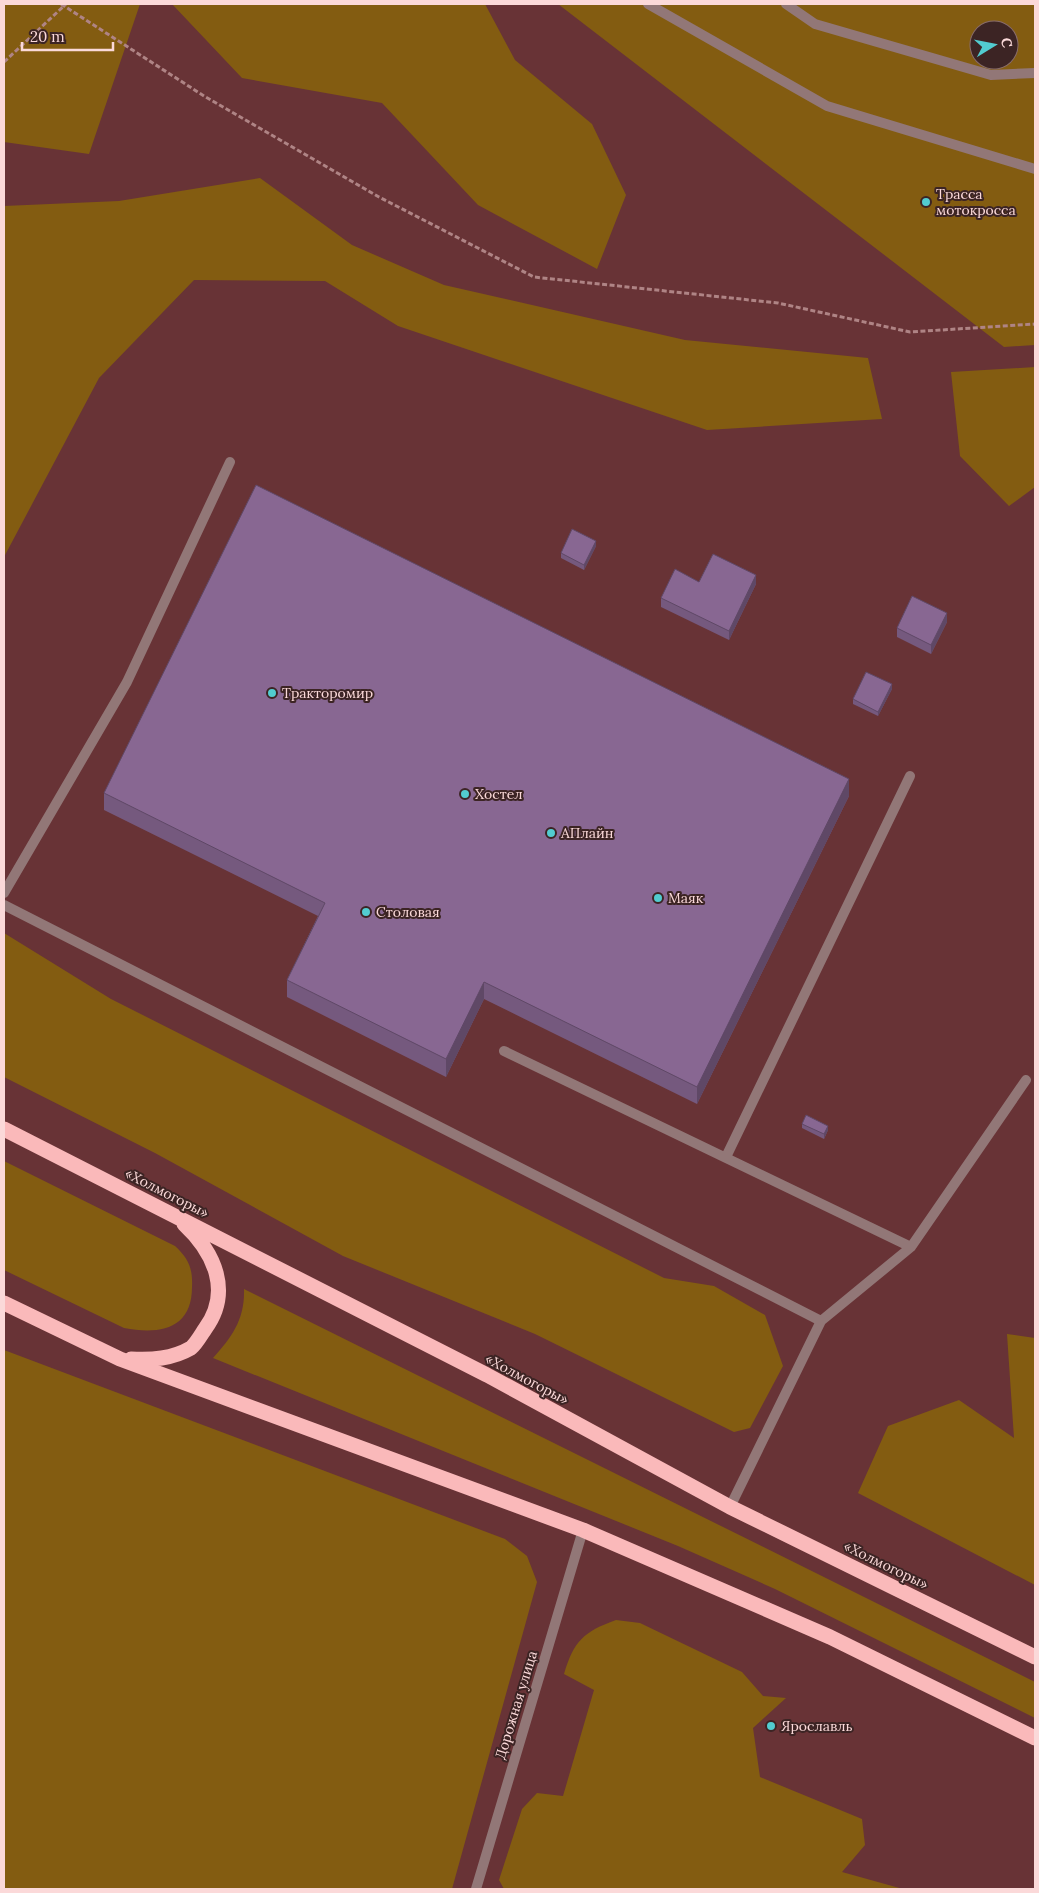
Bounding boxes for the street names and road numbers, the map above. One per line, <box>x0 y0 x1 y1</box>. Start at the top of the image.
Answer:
street label: «Холмогоры» <box>122 1164 212 1222</box>
street label: «Холмогоры» <box>482 1349 572 1409</box>
street label: «Холмогоры» <box>841 1537 931 1593</box>
street label: Дорожная улица <box>491 1648 541 1762</box>

